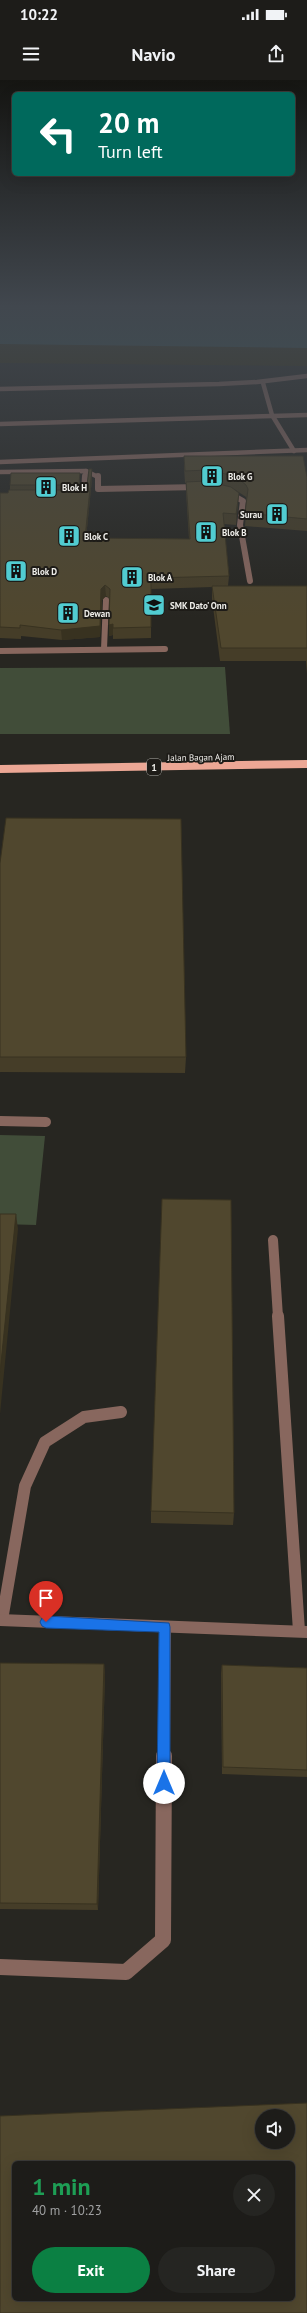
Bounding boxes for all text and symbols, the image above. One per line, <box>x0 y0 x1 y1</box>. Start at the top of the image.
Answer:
text: 10:22 <box>20 5 58 24</box>
icon: menu <box>20 43 42 65</box>
text: Navio <box>132 43 175 66</box>
icon: share <box>265 43 287 65</box>
text: 20 m <box>98 104 159 141</box>
icon: left <box>32 108 84 160</box>
text: Turn left <box>98 140 163 163</box>
building icon: Blok G <box>199 463 225 489</box>
place label: Blok G <box>228 471 253 482</box>
building icon: Blok H <box>33 474 59 500</box>
place label: Blok H <box>62 482 87 493</box>
building icon: Surau <box>264 501 290 527</box>
place label: Surau <box>240 509 262 520</box>
building icon: Blok B <box>193 519 219 545</box>
building icon: Blok C <box>56 523 82 549</box>
place label: Blok B <box>222 527 247 538</box>
place label: Blok C <box>84 531 108 542</box>
building icon: Blok D <box>3 558 29 584</box>
building icon: Blok A <box>119 564 145 590</box>
place label: Blok D <box>32 566 57 577</box>
place label: Blok A <box>148 572 173 583</box>
school or university icon: SMK Dato' Onn <box>141 592 167 618</box>
building icon: Dewan <box>55 600 81 626</box>
place label: SMK Dato' Onn <box>170 600 227 611</box>
place label: Dewan <box>84 608 110 619</box>
street label: Jalan Bagan Ajam <box>166 751 235 763</box>
road number: 1 <box>147 759 161 775</box>
pin <box>29 1581 63 1622</box>
icon: arrive <box>35 1587 57 1609</box>
position arrow <box>143 1762 185 1804</box>
map controls <box>255 2109 295 2149</box>
button: sound <box>255 2109 295 2149</box>
text: 1 min <box>32 2171 91 2202</box>
button: close <box>233 2174 275 2216</box>
text: 40 m · 10:23 <box>32 2202 102 2219</box>
button: Exit <box>32 2247 150 2293</box>
button: Share <box>158 2247 275 2293</box>

